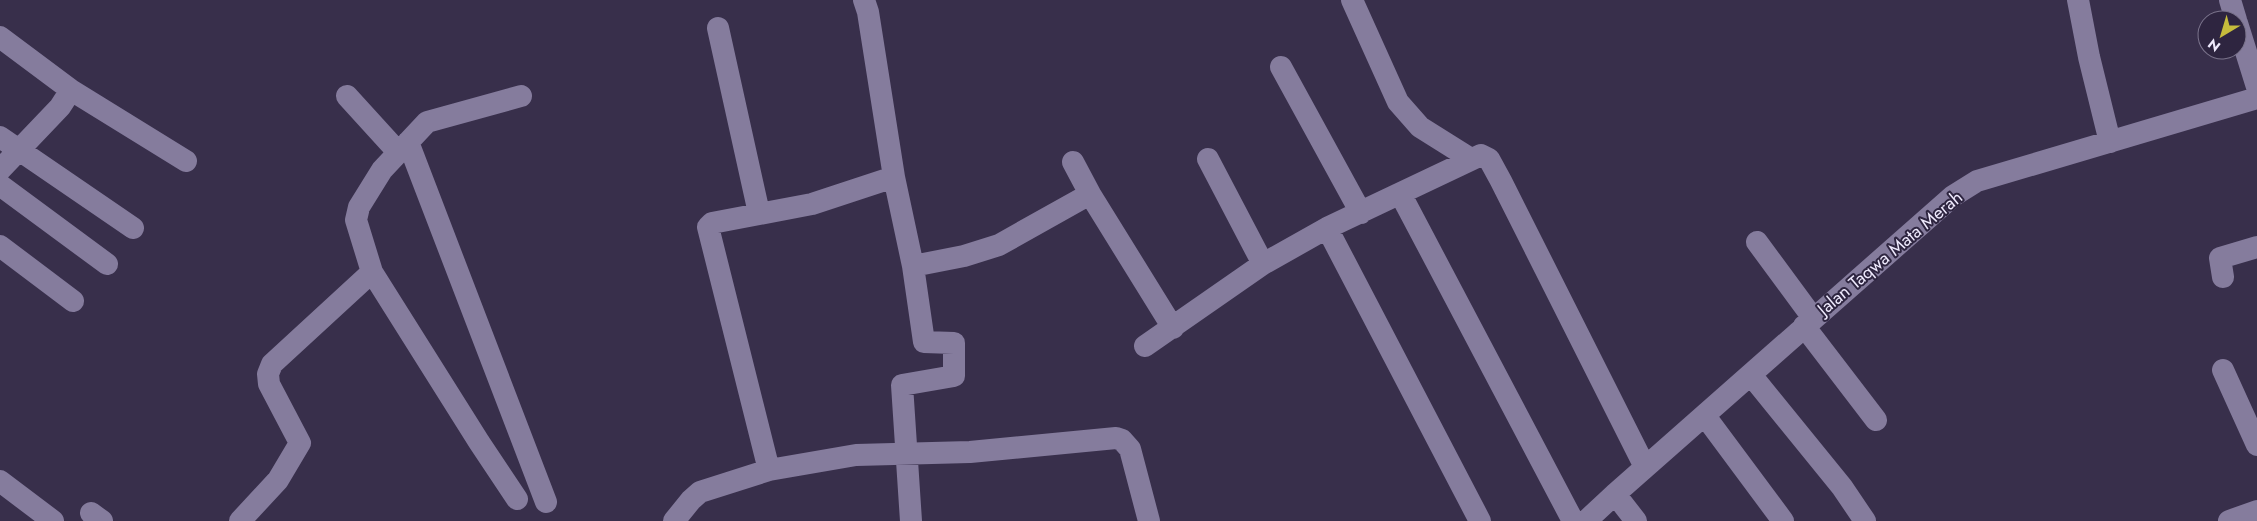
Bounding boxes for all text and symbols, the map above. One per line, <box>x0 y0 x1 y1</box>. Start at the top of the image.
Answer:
north arrow <box>2197 10 2247 60</box>
text: N <box>2203 34 2225 57</box>
street label: Jalan Taqwa Mata Merah <box>1810 184 1968 323</box>

